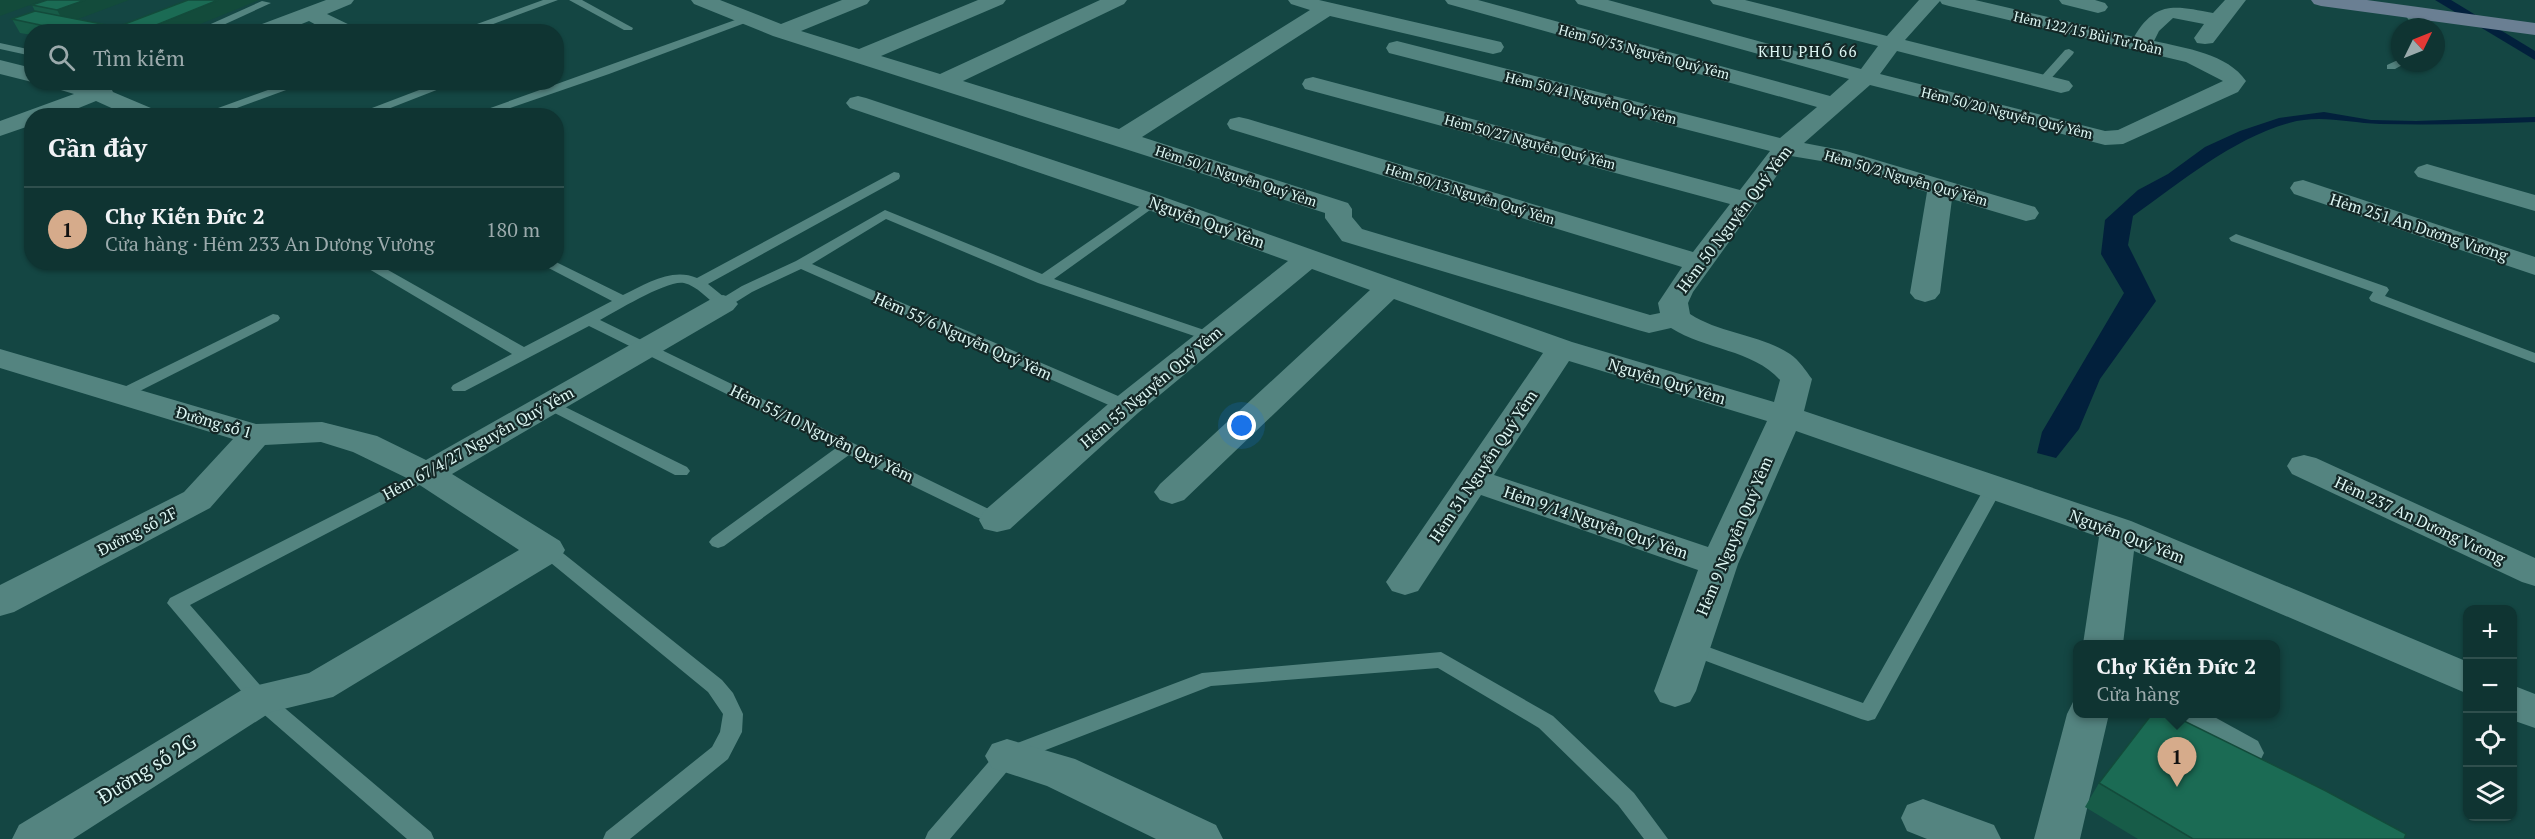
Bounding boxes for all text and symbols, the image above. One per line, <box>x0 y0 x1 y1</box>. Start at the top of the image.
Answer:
street label: Hẻm 122/15 Bùi Tư Toàn <box>2012 6 2165 59</box>
north arrow <box>2391 18 2445 72</box>
street label: Hẻm 50/53 Nguyễn Quý Yêm <box>1557 20 1732 84</box>
search box <box>24 24 564 90</box>
icon: search <box>45 41 78 74</box>
district label: KHU PHỐ 66 <box>1758 41 1858 61</box>
text: Tìm kiếm <box>93 43 185 72</box>
street label: Hẻm 50/41 Nguyễn Quý Yêm <box>1503 67 1679 128</box>
street label: Hẻm 50/20 Nguyễn Quý Yêm <box>1919 82 2095 143</box>
street label: Hẻm 50/27 Nguyễn Quý Yêm <box>1443 110 1618 174</box>
text: Gần đây <box>48 130 147 164</box>
street label: Hẻm 50/1 Nguyễn Quý Yêm <box>1153 140 1319 211</box>
street label: Hẻm 50 Nguyễn Quý Yêm <box>1671 141 1797 297</box>
street label: Hẻm 50/2 Nguyễn Quý Yêm <box>1822 145 1990 210</box>
street label: Hẻm 50/13 Nguyễn Quý Yêm <box>1383 159 1557 228</box>
street label: Hẻm 251 An Dương Vương <box>2327 188 2511 266</box>
street label: Nguyễn Quý Yêm <box>1146 191 1268 253</box>
text: Chợ Kiến Đức 2 <box>105 201 265 230</box>
text: 1 <box>62 216 73 243</box>
text: 180 m <box>486 216 540 243</box>
text: Cửa hàng · Hẻm 233 An Dương Vương <box>105 230 435 257</box>
street label: Hẻm 55/6 Nguyễn Quý Yêm <box>870 287 1056 385</box>
street label: Hẻm 55 Nguyễn Quý Yêm <box>1075 321 1227 453</box>
street label: Nguyễn Quý Yêm <box>1606 353 1729 409</box>
street label: Hẻm 55/10 Nguyễn Quý Yêm <box>727 379 918 487</box>
street label: Hẻm 67/4/27 Nguyễn Quý Yêm <box>378 381 578 505</box>
street label: Hẻm 31 Nguyễn Quý Yêm <box>1424 386 1542 546</box>
street label: Đường số 1 <box>173 401 255 443</box>
your location <box>1227 411 1256 440</box>
street label: Hẻm 9 Nguyễn Quý Yêm <box>1691 453 1777 619</box>
street label: Hẻm 237 An Dương Vương <box>2331 471 2509 569</box>
street label: Hẻm 9/14 Nguyễn Quý Yêm <box>1501 480 1691 564</box>
street label: Đường số 2F <box>93 501 181 561</box>
street label: Nguyễn Quý Yêm <box>2066 504 2188 568</box>
map controls <box>2463 605 2517 821</box>
button: + <box>2463 605 2517 659</box>
popup <box>2073 640 2280 718</box>
text: Chợ Kiến Đức 2 <box>2097 651 2256 680</box>
button: − <box>2463 659 2517 713</box>
text: Cửa hàng <box>2097 680 2179 707</box>
button: locate <box>2463 713 2517 767</box>
street label: Đường số 2G <box>92 727 202 810</box>
pin: 1 <box>2158 738 2196 787</box>
button: layers <box>2463 767 2517 821</box>

